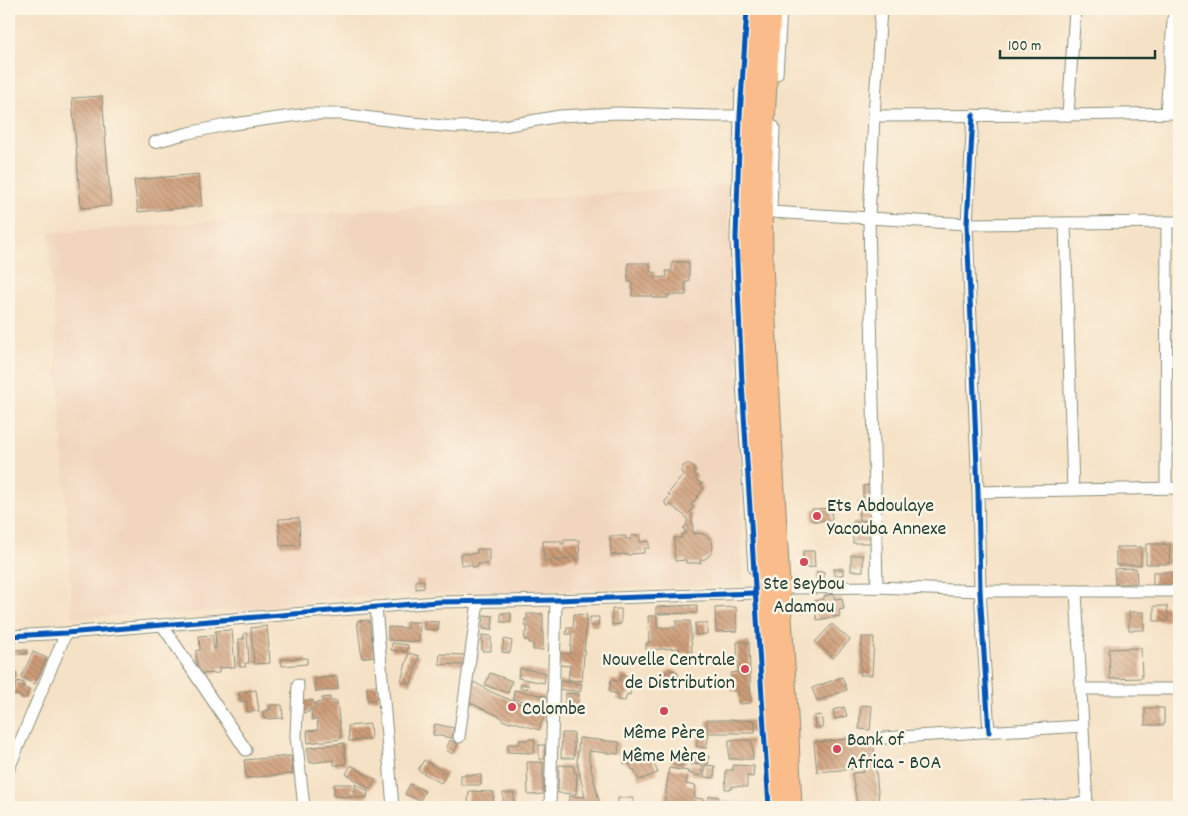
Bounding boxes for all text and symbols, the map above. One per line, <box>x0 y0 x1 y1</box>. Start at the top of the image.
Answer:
scale bar <box>1000 28 1156 60</box>
text: 100 m <box>1008 36 1041 58</box>
place label: Ets Abdoulaye Yacouba Annexe <box>827 493 946 544</box>
marker: Ets Abdoulaye Yacouba Annexe <box>811 510 823 522</box>
marker: Ste Seybou Adamou <box>798 556 810 568</box>
place label: Ste Seybou Adamou <box>763 571 845 622</box>
place label: Nouvelle Centrale de Distribution <box>602 647 735 698</box>
marker: Nouvelle Centrale de Distribution <box>739 663 751 675</box>
place label: Colombe <box>522 696 586 724</box>
marker: Colombe <box>506 701 518 713</box>
marker: Même Père Même Mère <box>658 705 670 717</box>
place label: Même Père Même Mère <box>622 720 706 771</box>
place label: Bank of Africa - BOA <box>847 727 941 778</box>
marker: Bank of Africa - BOA <box>831 743 843 755</box>

